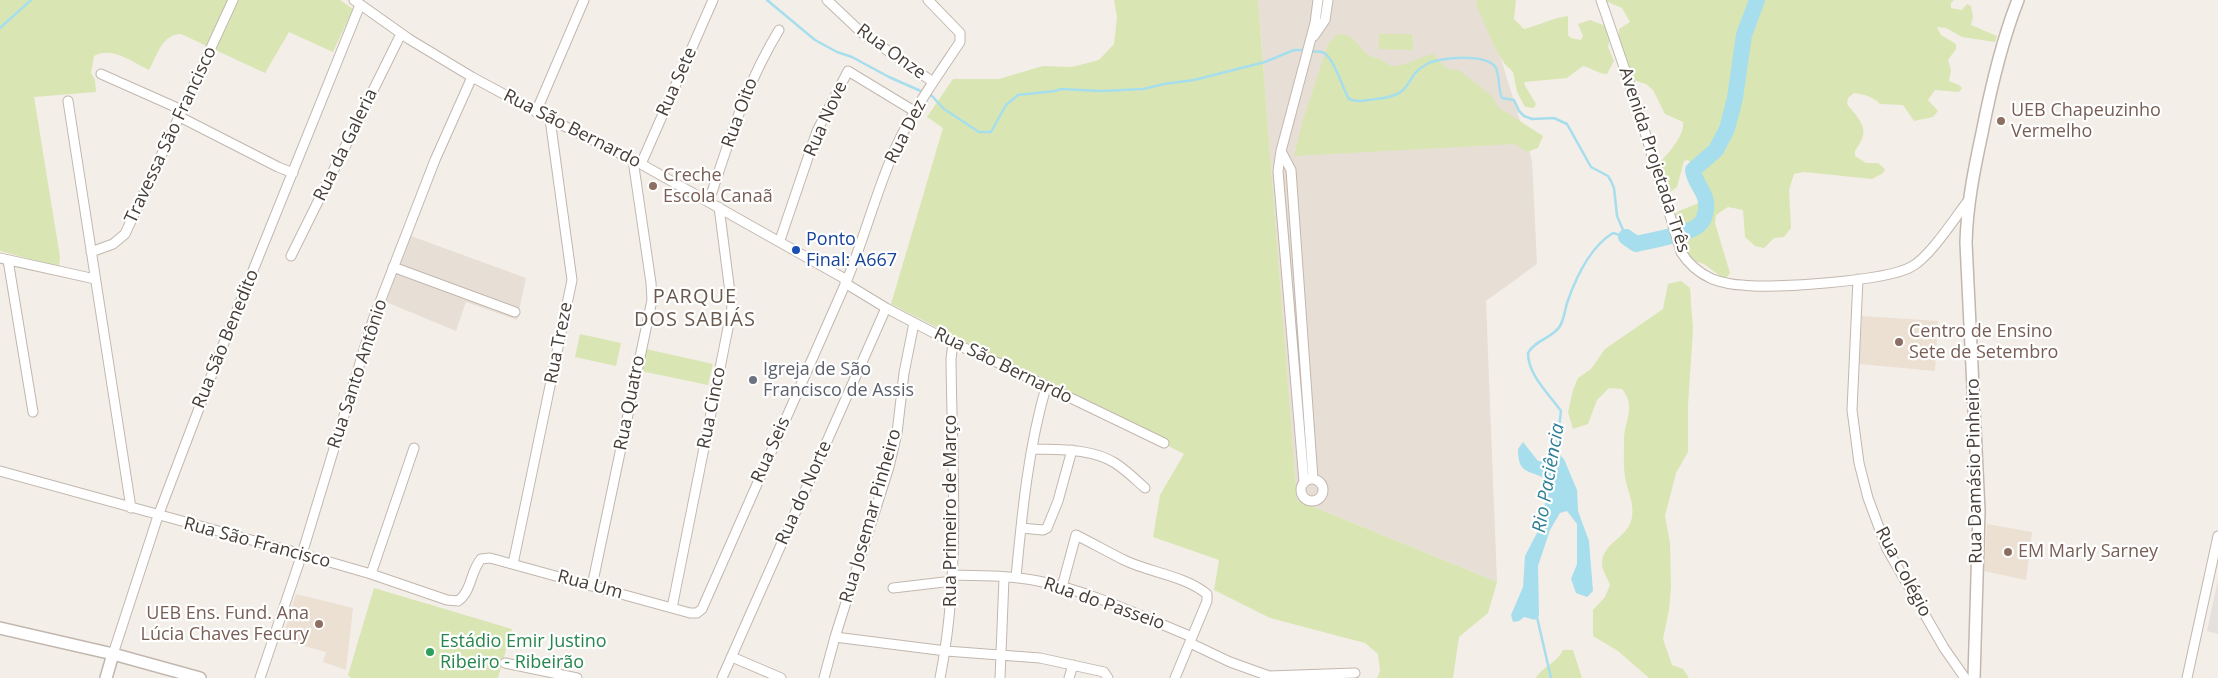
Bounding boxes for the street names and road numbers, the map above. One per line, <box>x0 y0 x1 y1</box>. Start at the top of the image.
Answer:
street label: Rua Onze <box>852 20 930 84</box>
street label: Travessa São Francisco <box>121 43 221 227</box>
street label: Rua Sete <box>652 44 702 120</box>
street label: Avenida Projetada Três <box>1614 65 1694 255</box>
street label: Rua Oito <box>717 75 763 151</box>
street label: Rua Nove <box>800 78 852 160</box>
street label: Rua da Galeria <box>310 85 382 205</box>
street label: Rua São Bernardo <box>500 85 644 173</box>
street label: Rua Dez <box>881 97 931 167</box>
street label: Rua São Benedito <box>188 266 264 412</box>
street label: Rua Santo Antônio <box>324 297 392 451</box>
street label: Rua Treze <box>541 300 577 386</box>
street label: Rua São Bernardo <box>930 323 1076 409</box>
street label: Rua Quatro <box>610 354 650 452</box>
street label: Rua Cinco <box>693 365 731 451</box>
street label: Rua Damásio Pinheiro <box>1963 378 1987 564</box>
street label: Rua Seis <box>747 414 795 486</box>
street label: Rua Primeiro de Março <box>940 415 962 607</box>
street label: Rua Josemar Pinheiro <box>836 426 906 606</box>
street label: Rua do Norte <box>771 438 837 548</box>
street label: Rua São Francisco <box>181 513 333 573</box>
street label: Rua Colégio <box>1870 523 1936 621</box>
street label: Rua Um <box>555 566 625 604</box>
street label: Rua do Passeio <box>1041 573 1167 635</box>

